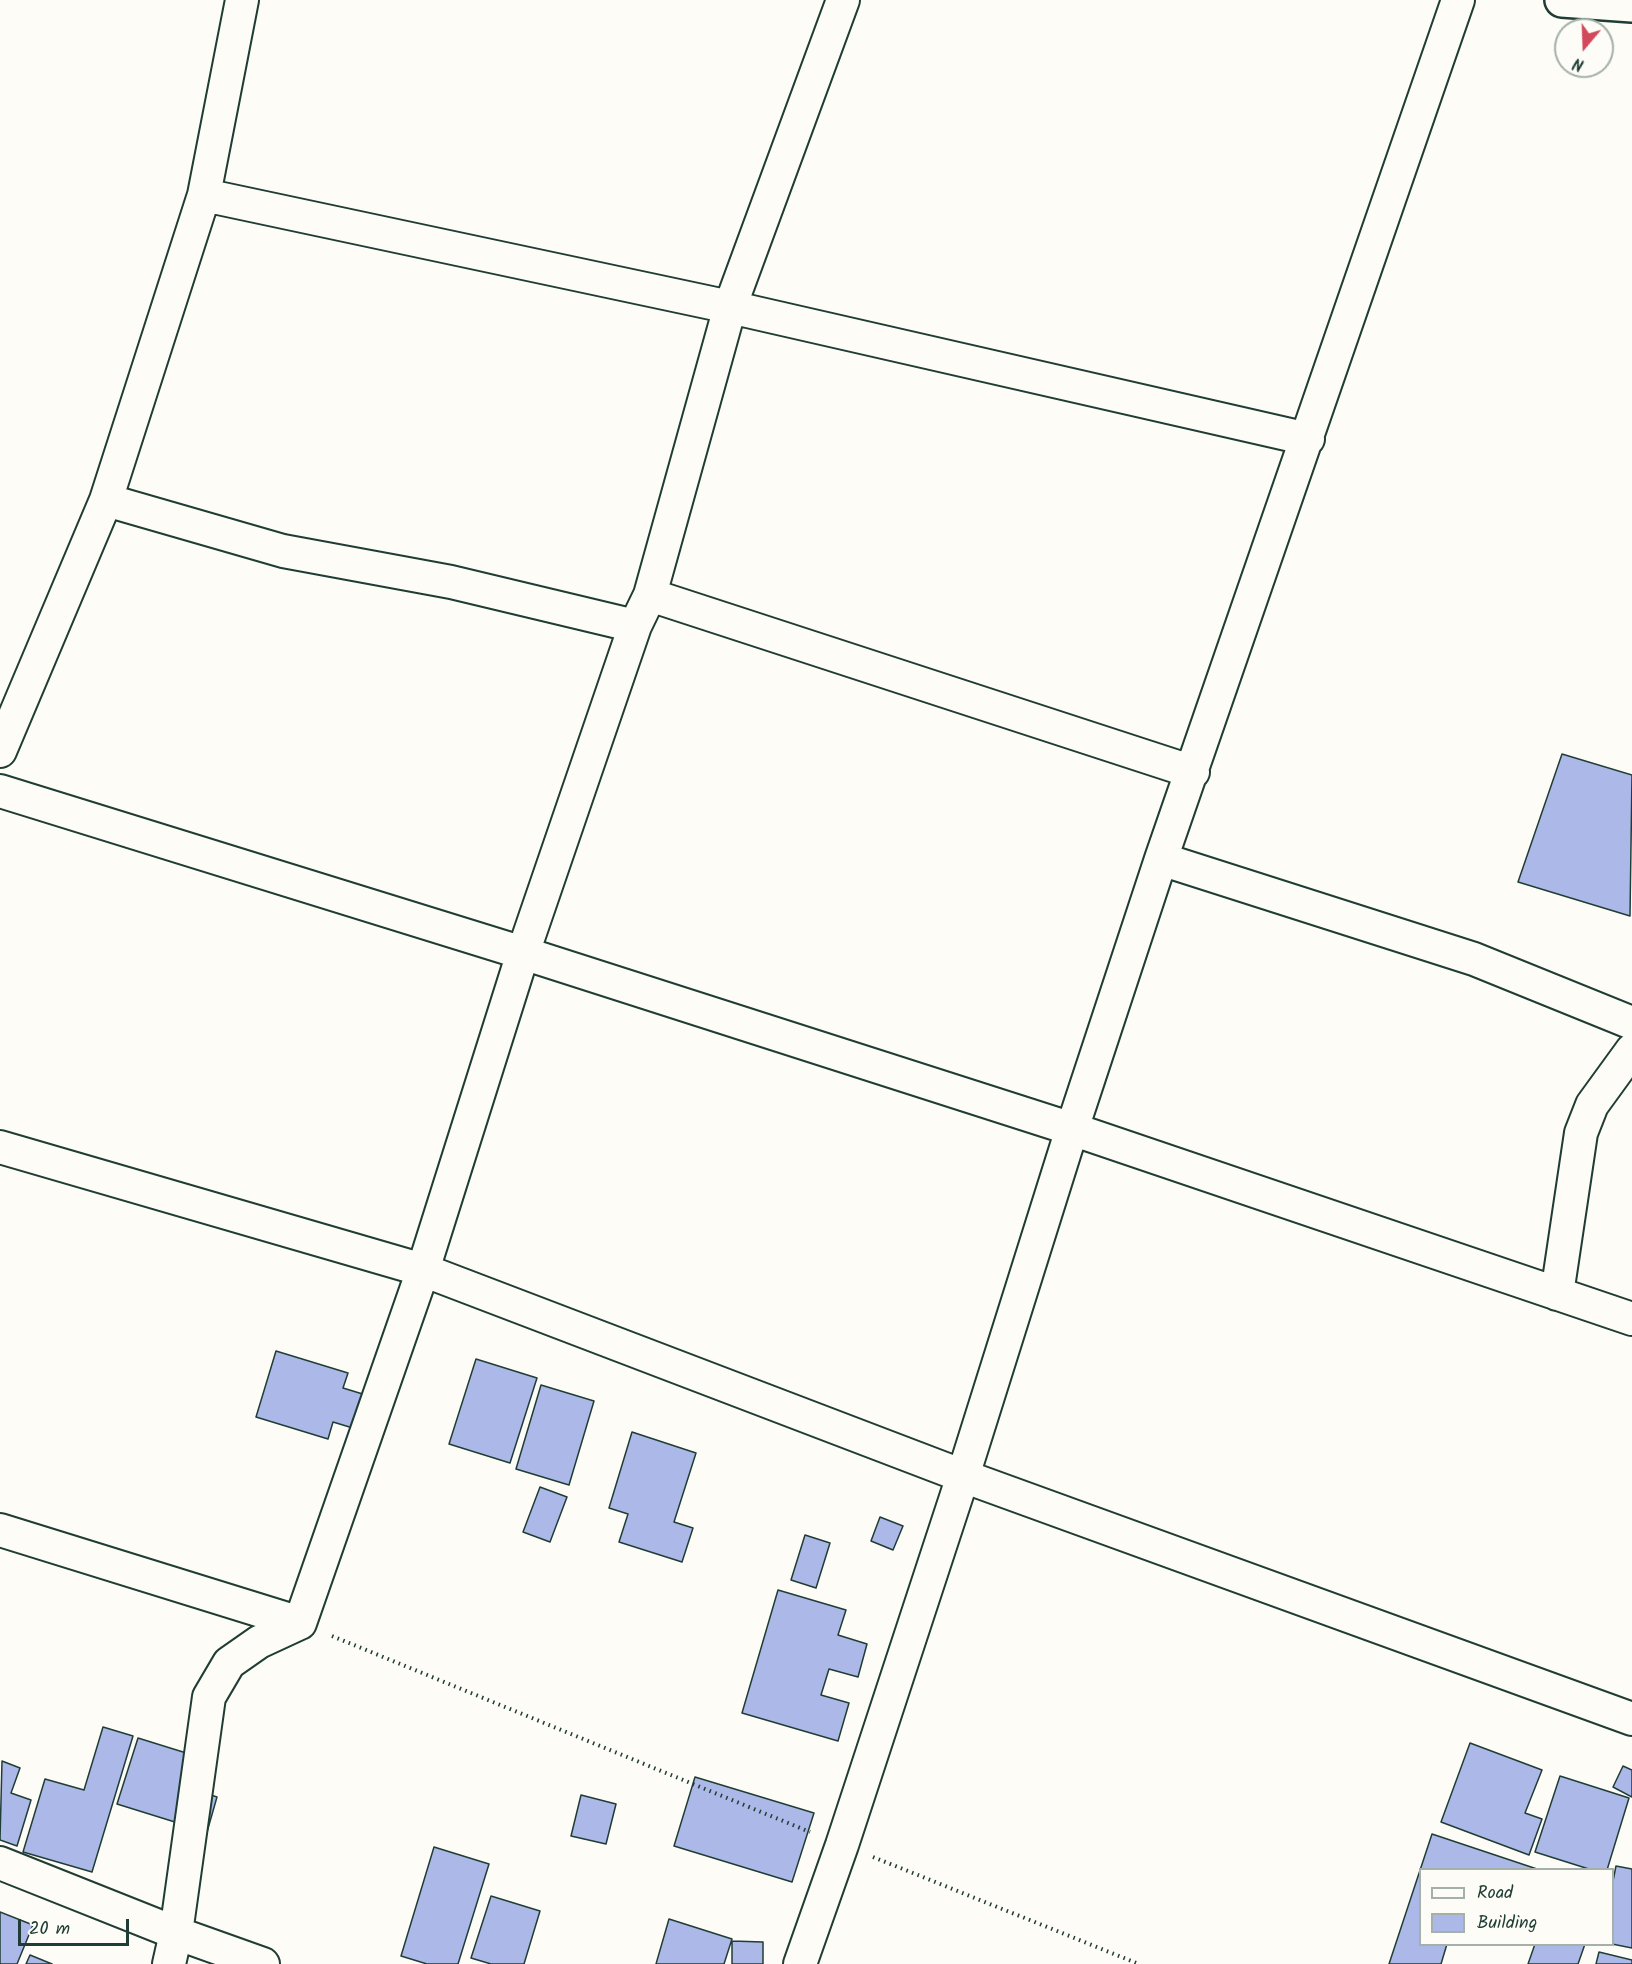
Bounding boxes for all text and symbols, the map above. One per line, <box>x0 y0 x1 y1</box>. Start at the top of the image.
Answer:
north arrow <box>1554 18 1614 78</box>
text: N <box>1570 50 1587 77</box>
legend <box>1419 1868 1614 1946</box>
text: Road <box>1477 1879 1513 1908</box>
scale bar <box>21 1907 132 1945</box>
text: Building <box>1477 1909 1537 1938</box>
text: 20 m <box>29 1915 70 1944</box>

